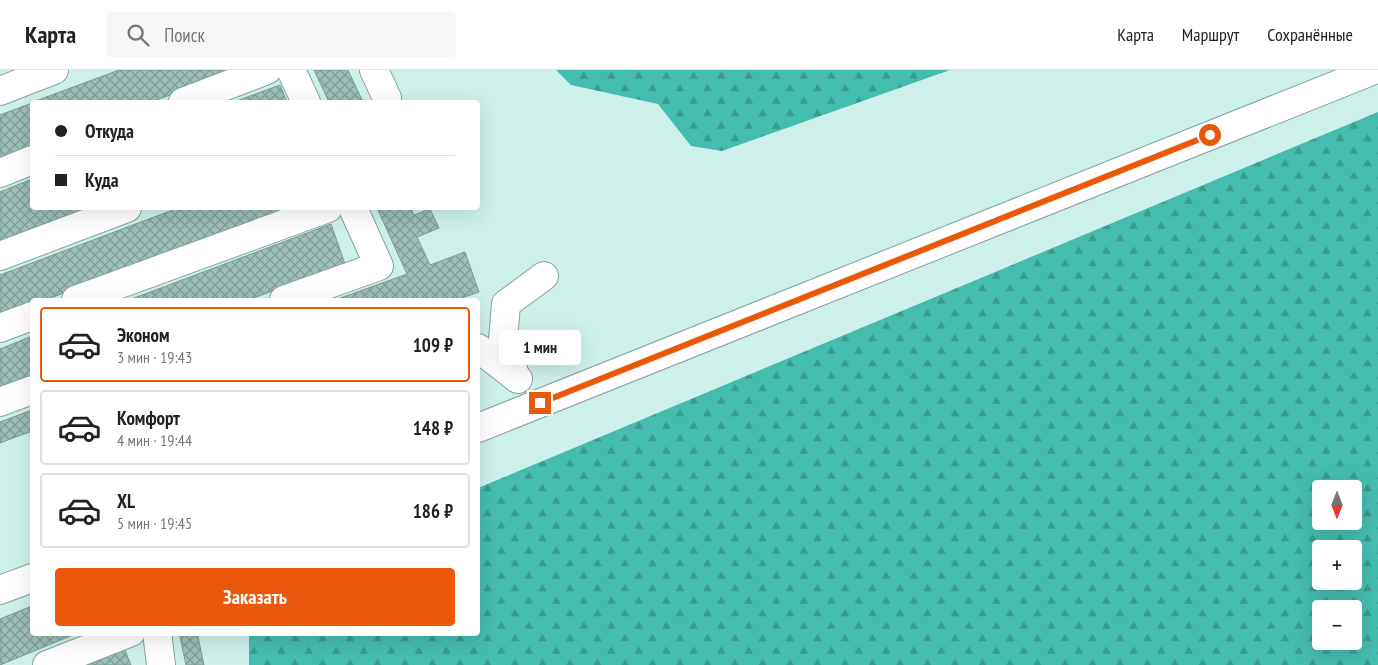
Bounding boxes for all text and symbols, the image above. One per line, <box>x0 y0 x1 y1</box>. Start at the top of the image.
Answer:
search box <box>106 12 456 57</box>
text: Карта <box>25 19 76 50</box>
icon: search <box>124 21 152 49</box>
text: Поиск <box>164 23 205 47</box>
text: Карта <box>1117 23 1154 46</box>
text: Маршрут <box>1182 23 1239 46</box>
text: Сохранённые <box>1267 23 1353 46</box>
text: Откуда <box>85 119 134 143</box>
route start <box>1199 124 1221 146</box>
text: Куда <box>85 168 119 192</box>
icon: car <box>57 322 102 367</box>
text: Эконом <box>117 323 170 347</box>
callout: 1 мин <box>499 330 581 366</box>
text: 109 ₽ <box>413 333 453 357</box>
text: 1 мин <box>523 337 557 357</box>
text: 3 мин · 19:43 <box>117 347 192 367</box>
route end <box>529 392 551 414</box>
icon: car <box>57 405 102 450</box>
text: Комфорт <box>117 406 180 430</box>
text: 148 ₽ <box>413 416 453 440</box>
text: 4 мин · 19:44 <box>117 430 192 450</box>
north arrow <box>1312 480 1362 530</box>
map controls <box>1312 480 1362 650</box>
icon: car <box>57 488 102 533</box>
text: XL <box>117 489 135 513</box>
text: 186 ₽ <box>413 499 453 523</box>
text: 5 мин · 19:45 <box>117 513 192 533</box>
button: + <box>1312 540 1362 590</box>
button: Заказать <box>55 568 455 626</box>
button: − <box>1312 600 1362 650</box>

